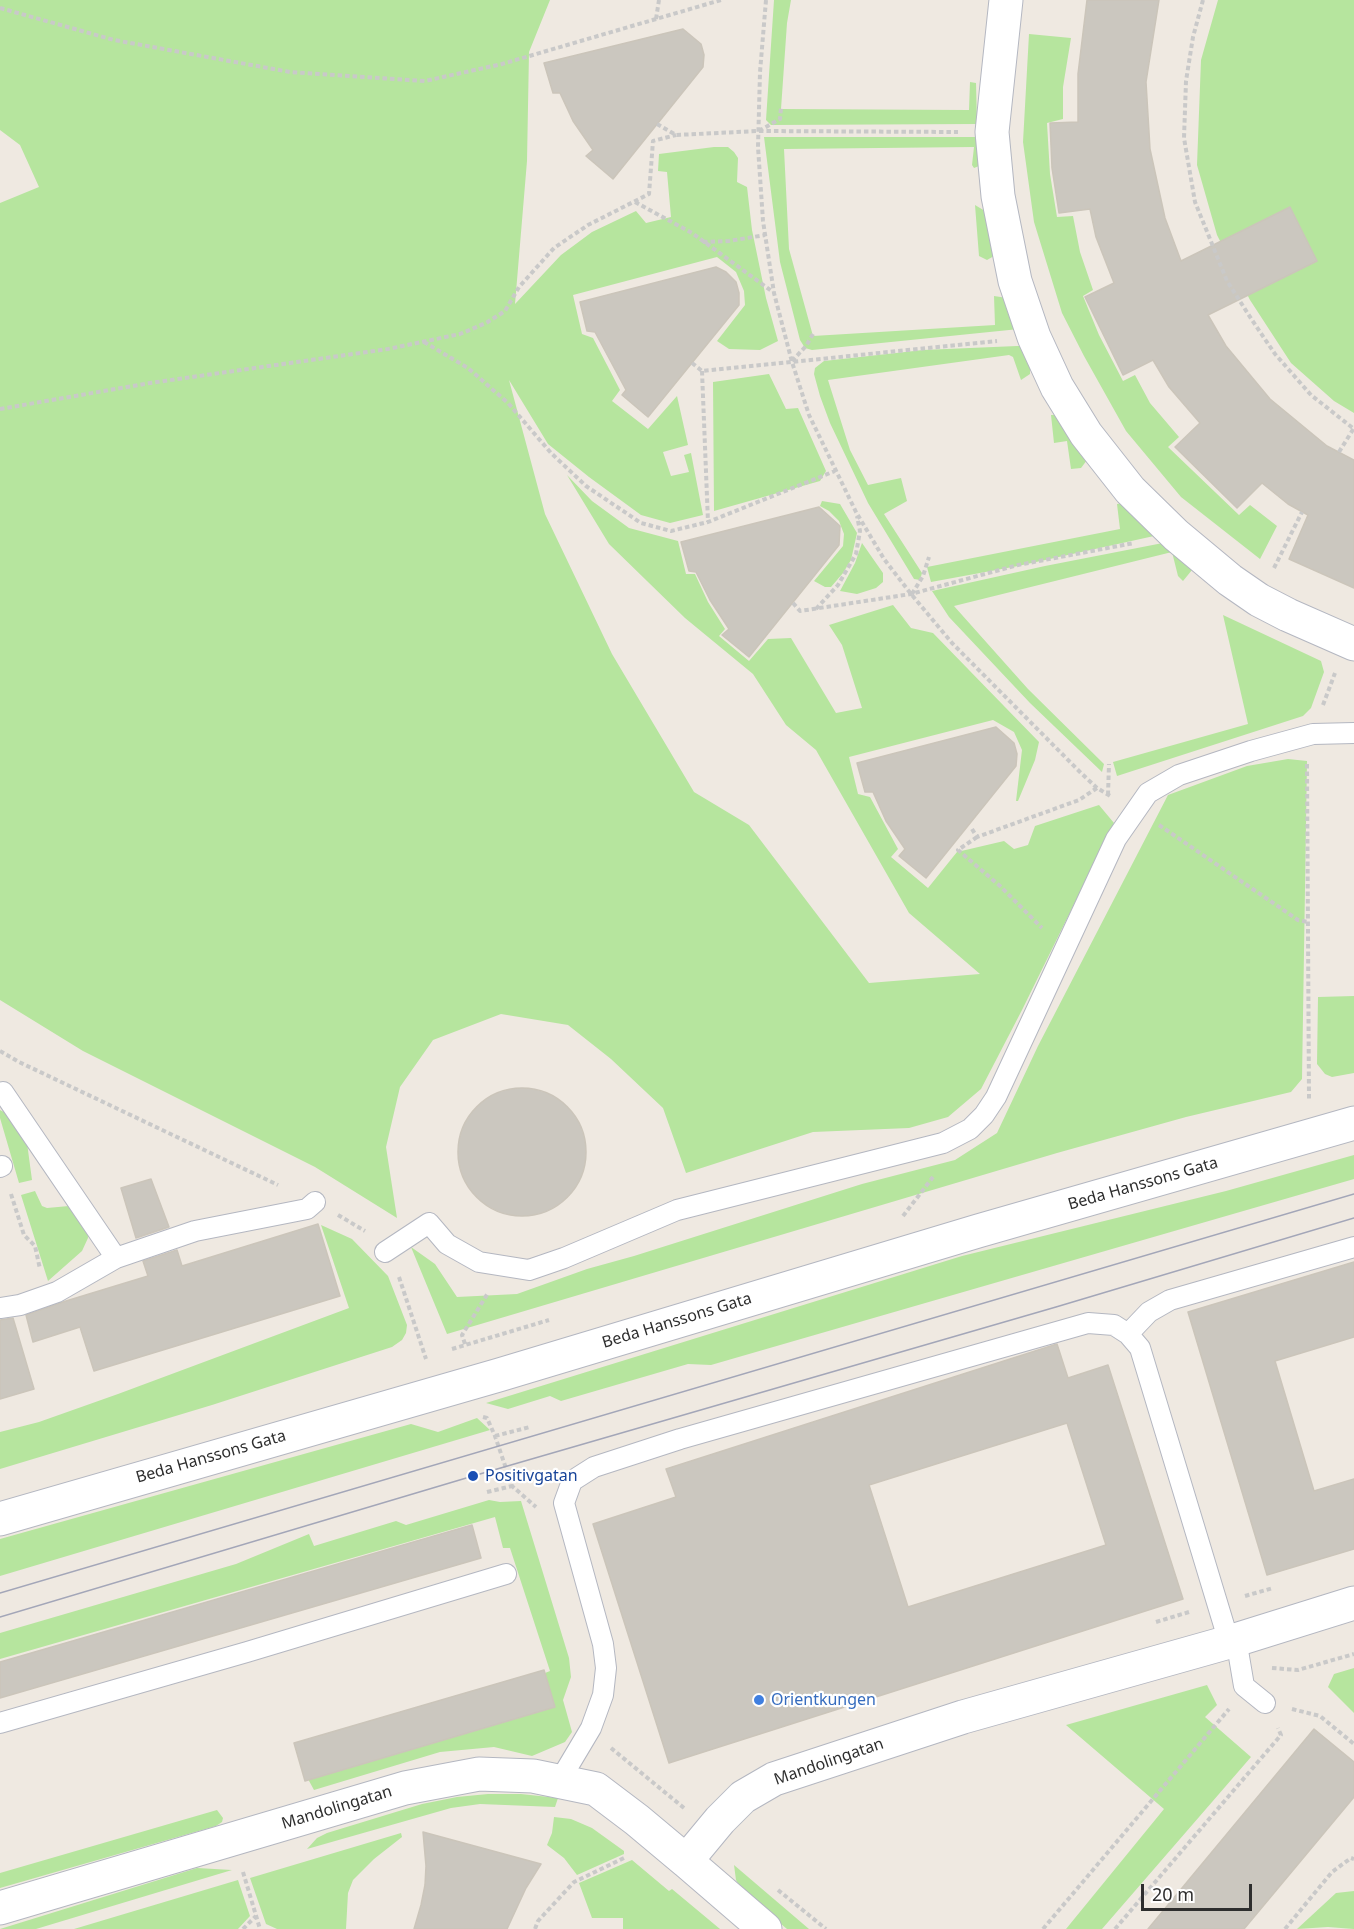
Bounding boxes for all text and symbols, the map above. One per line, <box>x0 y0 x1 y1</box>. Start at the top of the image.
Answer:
street label: Beda Hanssons Gata <box>1066 1153 1220 1215</box>
street label: Beda Hanssons Gata <box>600 1289 754 1353</box>
street label: Beda Hanssons Gata <box>134 1426 288 1488</box>
place label: Positivgatan <box>485 1466 578 1486</box>
marker: Positivgatan <box>466 1469 480 1483</box>
place label: Orientkungen <box>771 1690 876 1710</box>
marker: Orientkungen <box>752 1693 766 1707</box>
street label: Mandolingatan <box>772 1734 886 1790</box>
street label: Mandolingatan <box>279 1782 395 1834</box>
scale bar <box>1144 1872 1255 1910</box>
text: 20 m <box>1152 1882 1194 1906</box>

